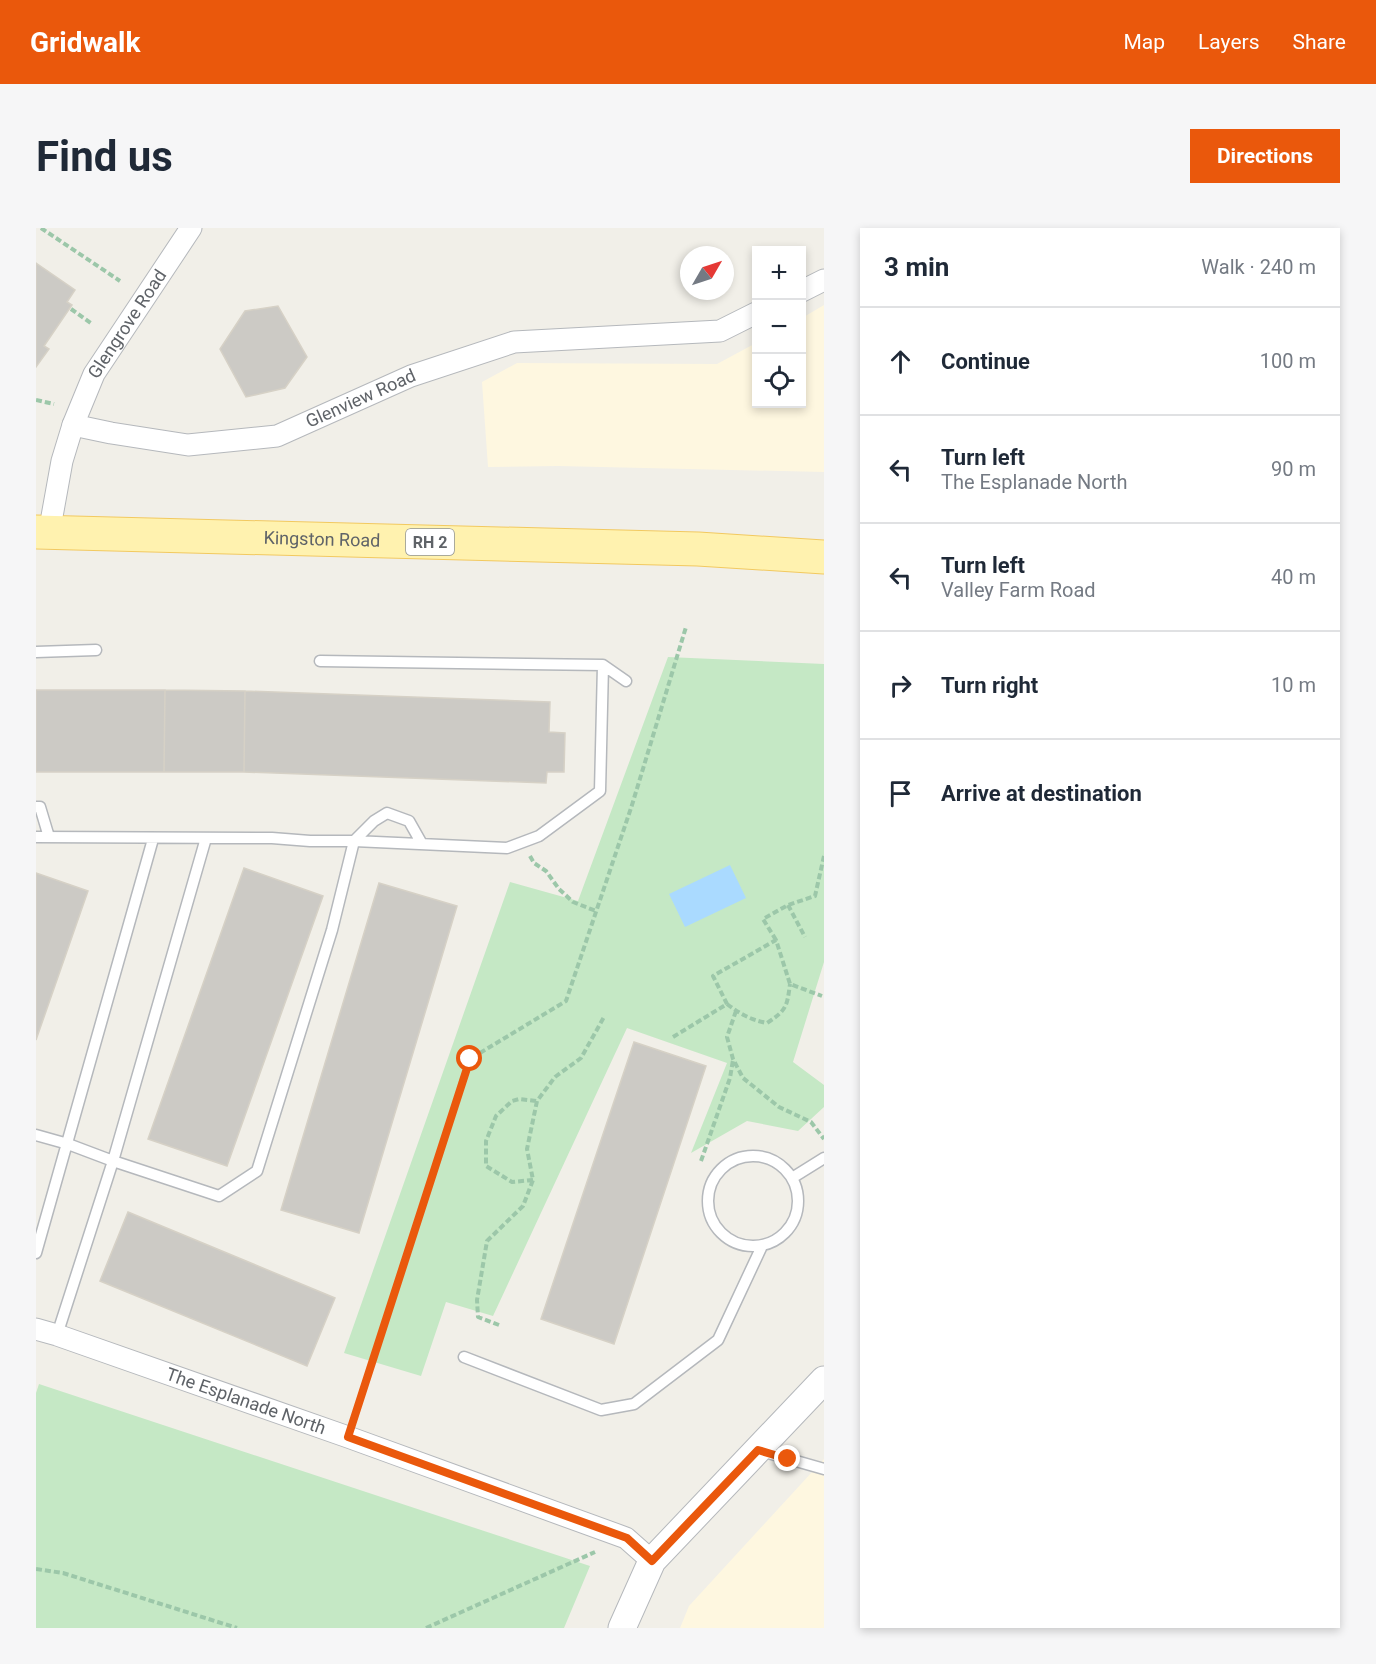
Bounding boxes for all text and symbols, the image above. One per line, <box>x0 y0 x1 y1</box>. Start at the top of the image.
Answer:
text: Gridwalk <box>30 26 140 59</box>
text: Map <box>1123 30 1165 54</box>
text: Layers <box>1198 30 1259 54</box>
text: Share <box>1292 30 1346 54</box>
button: Directions <box>1190 129 1340 183</box>
text: Find us <box>36 132 173 181</box>
north arrow <box>680 246 734 300</box>
map controls <box>752 246 806 408</box>
button: + <box>752 246 806 300</box>
text: 3 min <box>884 252 949 282</box>
text: Walk · 240 m <box>1201 255 1316 279</box>
street label: Glengrove Road <box>83 265 170 382</box>
button: − <box>752 300 806 354</box>
icon: ahead <box>884 345 917 378</box>
text: Continue <box>941 349 1030 374</box>
text: 100 m <box>1260 349 1316 373</box>
button: locate <box>752 354 806 408</box>
street label: Glenview Road <box>302 364 419 432</box>
text: Turn left <box>941 445 1025 470</box>
icon: left <box>884 453 917 486</box>
text: 90 m <box>1271 457 1316 481</box>
text: The Esplanade North <box>941 470 1127 494</box>
street label: Kingston Road <box>263 527 381 551</box>
road number: RH 2 <box>406 529 454 555</box>
text: Turn left <box>941 553 1025 578</box>
icon: left <box>884 561 917 594</box>
text: 40 m <box>1271 565 1316 589</box>
text: Valley Farm Road <box>941 578 1096 602</box>
icon: right <box>884 669 917 702</box>
text: Turn right <box>941 673 1038 698</box>
text: 10 m <box>1271 673 1316 697</box>
icon: arrive <box>884 777 917 810</box>
text: Arrive at destination <box>941 781 1142 806</box>
route start <box>456 1045 482 1071</box>
street label: The Esplanade North <box>163 1363 329 1438</box>
route end <box>774 1445 800 1471</box>

